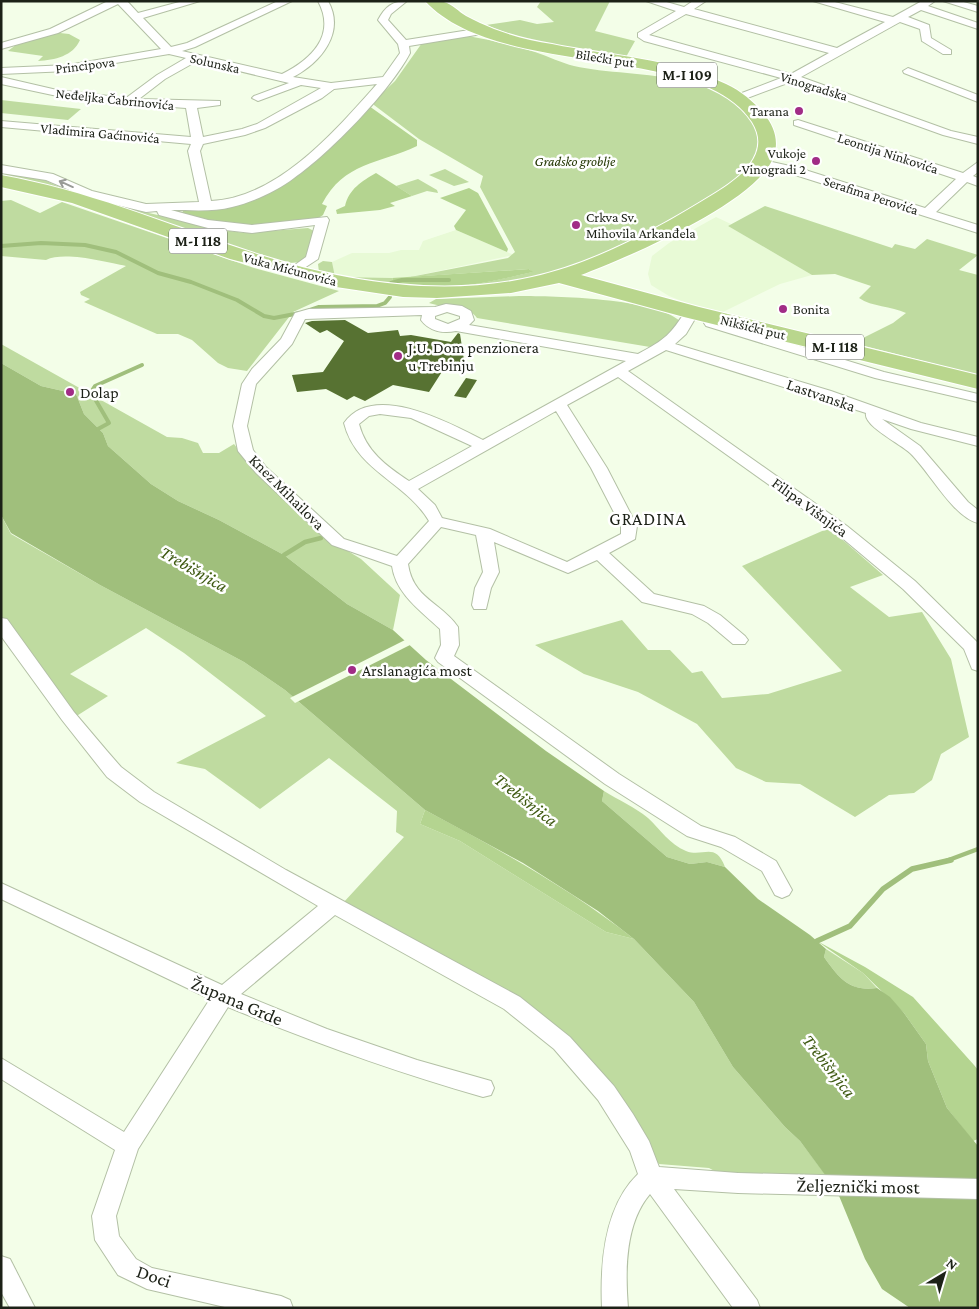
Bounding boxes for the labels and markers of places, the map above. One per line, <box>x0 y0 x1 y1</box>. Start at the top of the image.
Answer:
place label: Tarana <box>750 103 790 119</box>
marker: Tarana <box>793 105 805 117</box>
place label: Vukoje -Vinogradi 2 <box>737 145 806 177</box>
marker: Vukoje -Vinogradi 2 <box>810 155 822 167</box>
place label: Crkva Sv. Mihovila Arkanđela <box>586 209 696 241</box>
marker: Crkva Sv. Mihovila Arkanđela <box>570 219 582 231</box>
place label: Bonita <box>793 301 830 317</box>
marker: Bonita <box>777 303 789 315</box>
place label: J.U. Dom penzionera u Trebinju <box>406 339 539 375</box>
marker: J.U. Dom penzionera u Trebinju <box>392 350 404 362</box>
place label: Dolap <box>80 384 119 402</box>
marker: Dolap <box>64 386 76 398</box>
place label: Arslanagića most <box>362 662 473 680</box>
marker: Arslanagića most <box>346 664 358 676</box>

